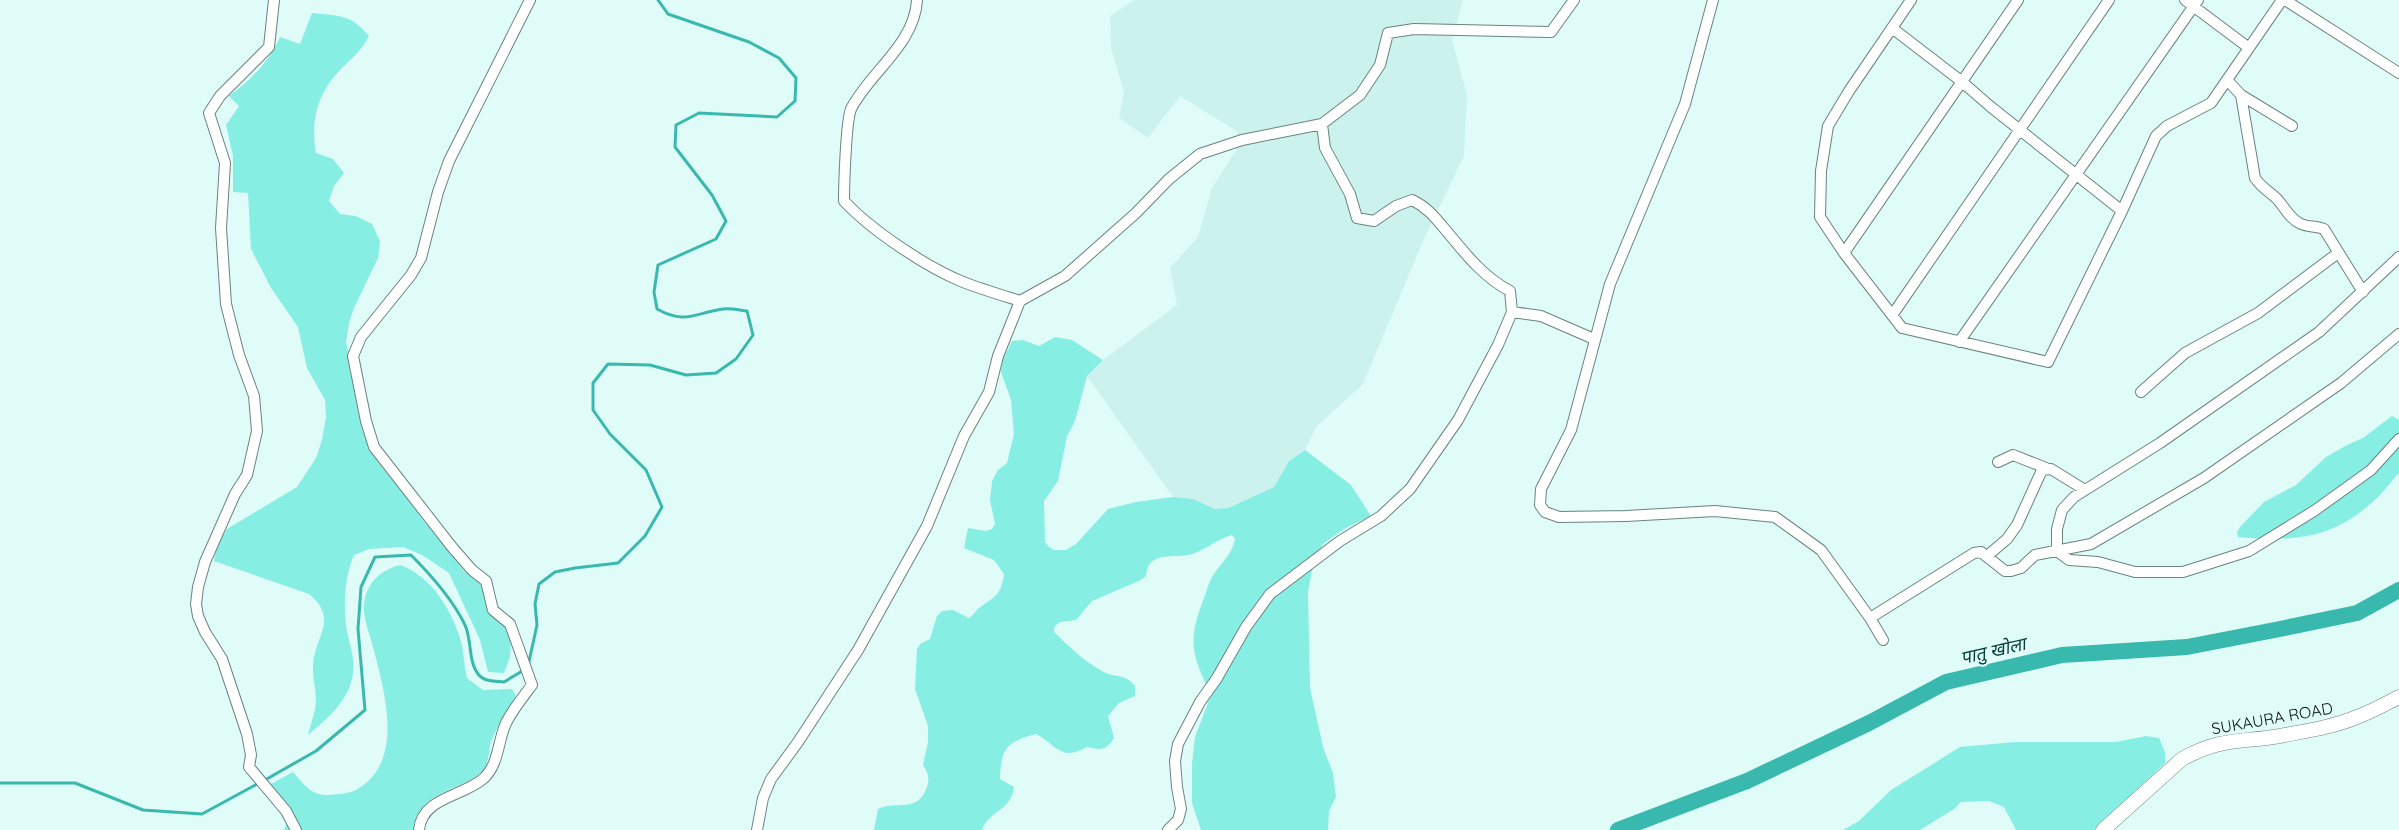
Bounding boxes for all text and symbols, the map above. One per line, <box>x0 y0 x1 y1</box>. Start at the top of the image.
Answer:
water label: पातु खोला <box>1958 631 2031 669</box>
street label: SUKAURA ROAD <box>2210 697 2334 739</box>

